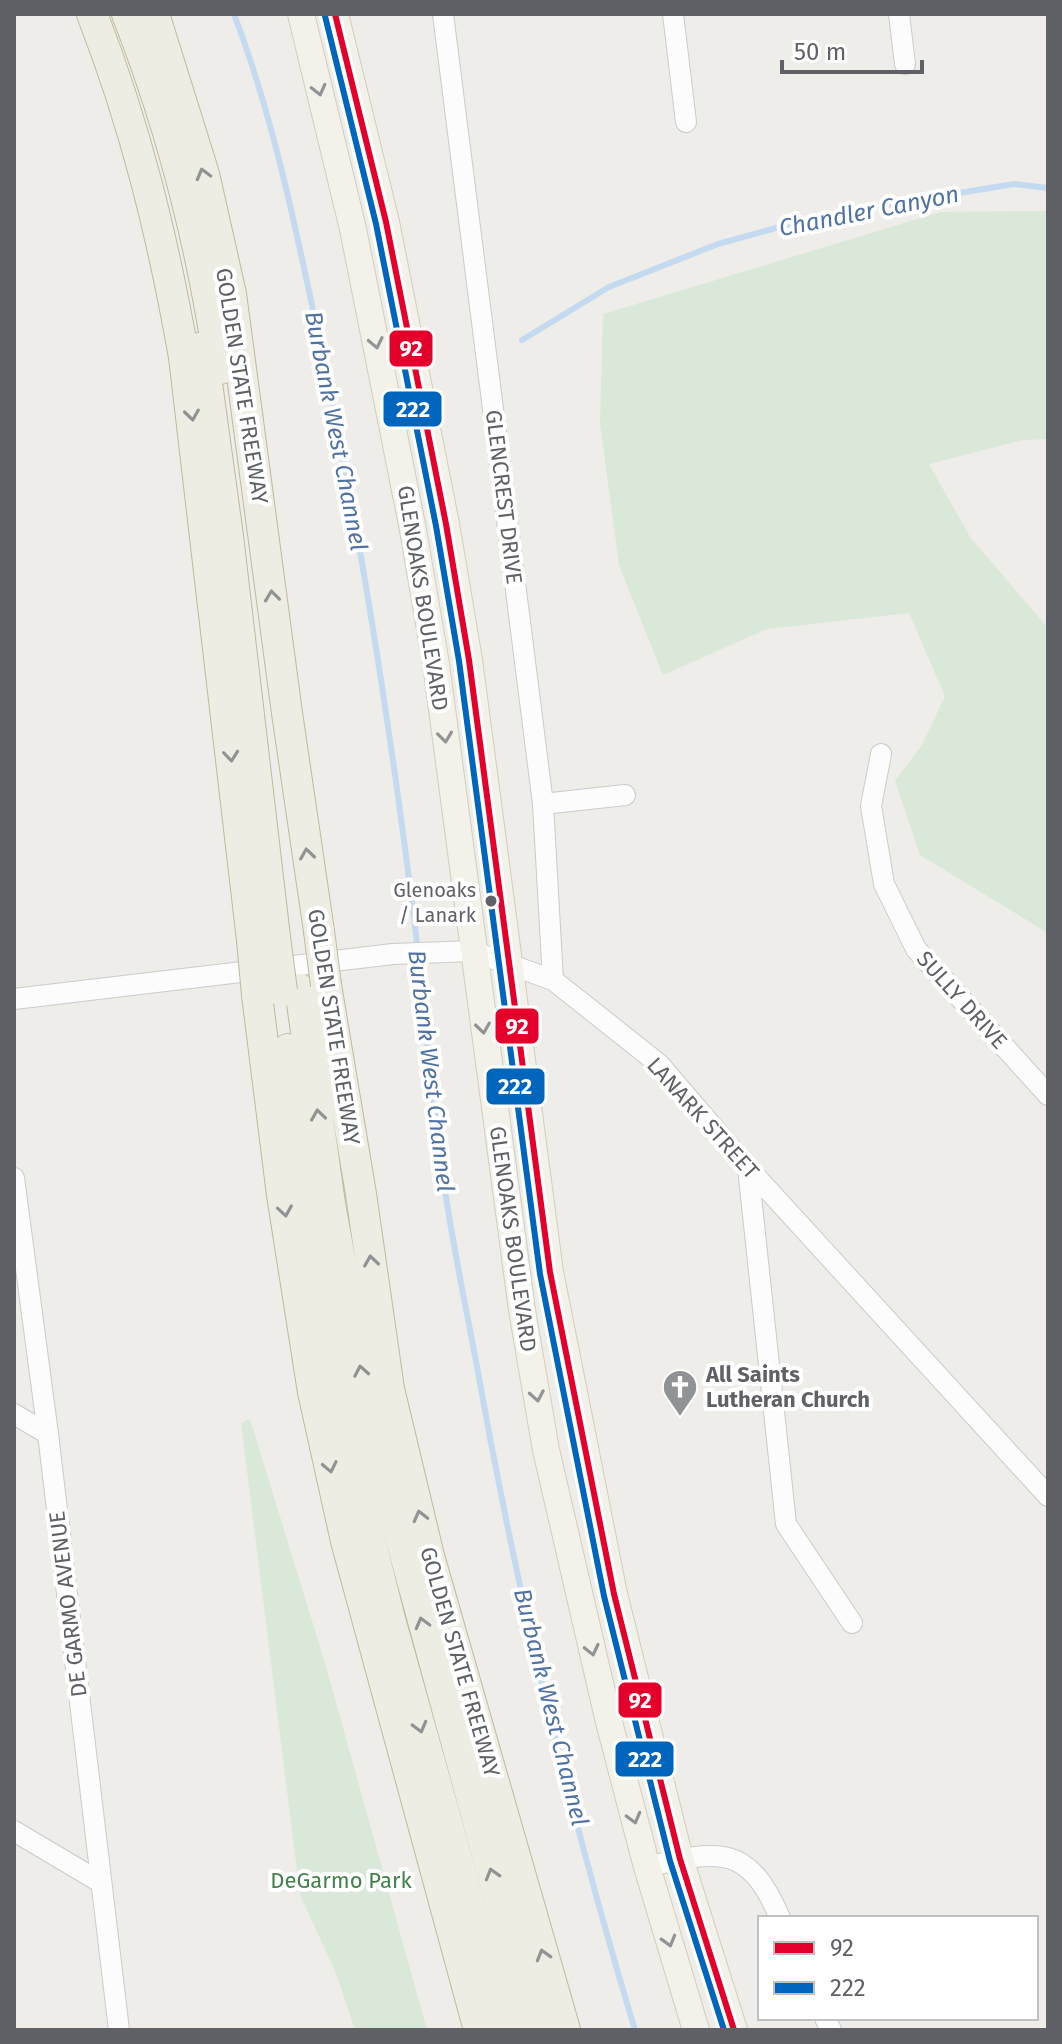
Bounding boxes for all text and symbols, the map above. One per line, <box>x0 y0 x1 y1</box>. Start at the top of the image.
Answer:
scale bar <box>782 24 922 74</box>
text: 50 m <box>794 38 846 66</box>
one-way arrow <box>310 82 327 96</box>
one-way arrow <box>196 168 213 182</box>
water label: Chandler Canyon <box>777 180 961 242</box>
street label: GOLDEN STATE FREEWAY <box>210 266 274 506</box>
water label: Burbank West Channel <box>299 309 373 553</box>
line badge: 92 <box>388 329 434 368</box>
text: 92 <box>399 335 423 362</box>
one-way arrow <box>367 336 384 350</box>
line badge: 222 <box>382 390 443 428</box>
text: 222 <box>396 396 430 423</box>
one-way arrow <box>183 408 200 421</box>
street label: GLENCREST DRIVE <box>480 408 528 586</box>
street label: GLENOAKS BOULEVARD <box>392 483 454 713</box>
one-way arrow <box>264 589 281 603</box>
one-way arrow <box>436 730 453 744</box>
one-way arrow <box>222 750 239 763</box>
one-way arrow <box>299 847 316 861</box>
place label: Glenoaks / Lanark <box>393 878 477 927</box>
marker: Glenoaks / Lanark <box>483 893 499 909</box>
street label: GOLDEN STATE FREEWAY <box>302 907 366 1147</box>
street label: SULLY DRIVE <box>911 945 1013 1055</box>
water label: Burbank West Channel <box>402 948 460 1194</box>
line badge: 92 <box>494 1007 540 1045</box>
text: 92 <box>505 1013 529 1040</box>
one-way arrow <box>474 1022 491 1035</box>
street label: LANARK STREET <box>641 1052 765 1185</box>
line badge: 222 <box>485 1067 546 1106</box>
text: 222 <box>498 1073 532 1100</box>
one-way arrow <box>310 1108 327 1121</box>
street label: GLENOAKS BOULEVARD <box>484 1124 542 1354</box>
one-way arrow <box>276 1204 293 1218</box>
one-way arrow <box>363 1254 380 1268</box>
place label: All Saints Lutheran Church <box>705 1361 870 1413</box>
one-way arrow <box>353 1364 370 1378</box>
church icon: All Saints Lutheran Church <box>661 1368 699 1418</box>
one-way arrow <box>528 1390 545 1403</box>
one-way arrow <box>321 1460 338 1473</box>
street label: DE GARMO AVENUE <box>43 1509 93 1699</box>
one-way arrow <box>412 1510 429 1524</box>
street label: GOLDEN STATE FREEWAY <box>414 1544 506 1780</box>
water label: Burbank West Channel <box>508 1585 594 1829</box>
one-way arrow <box>415 1617 432 1631</box>
one-way arrow <box>583 1643 600 1657</box>
line badge: 92 <box>617 1681 663 1719</box>
text: 92 <box>628 1687 652 1714</box>
one-way arrow <box>410 1720 427 1734</box>
line badge: 222 <box>614 1740 675 1778</box>
text: 222 <box>628 1746 662 1773</box>
one-way arrow <box>625 1810 642 1824</box>
park label: DeGarmo Park <box>270 1867 412 1894</box>
one-way arrow <box>484 1867 501 1881</box>
legend <box>758 1916 1038 2020</box>
one-way arrow <box>660 1934 676 1948</box>
text: 92 <box>830 1934 854 1962</box>
one-way arrow <box>536 1949 552 1962</box>
text: 222 <box>830 1974 866 2002</box>

